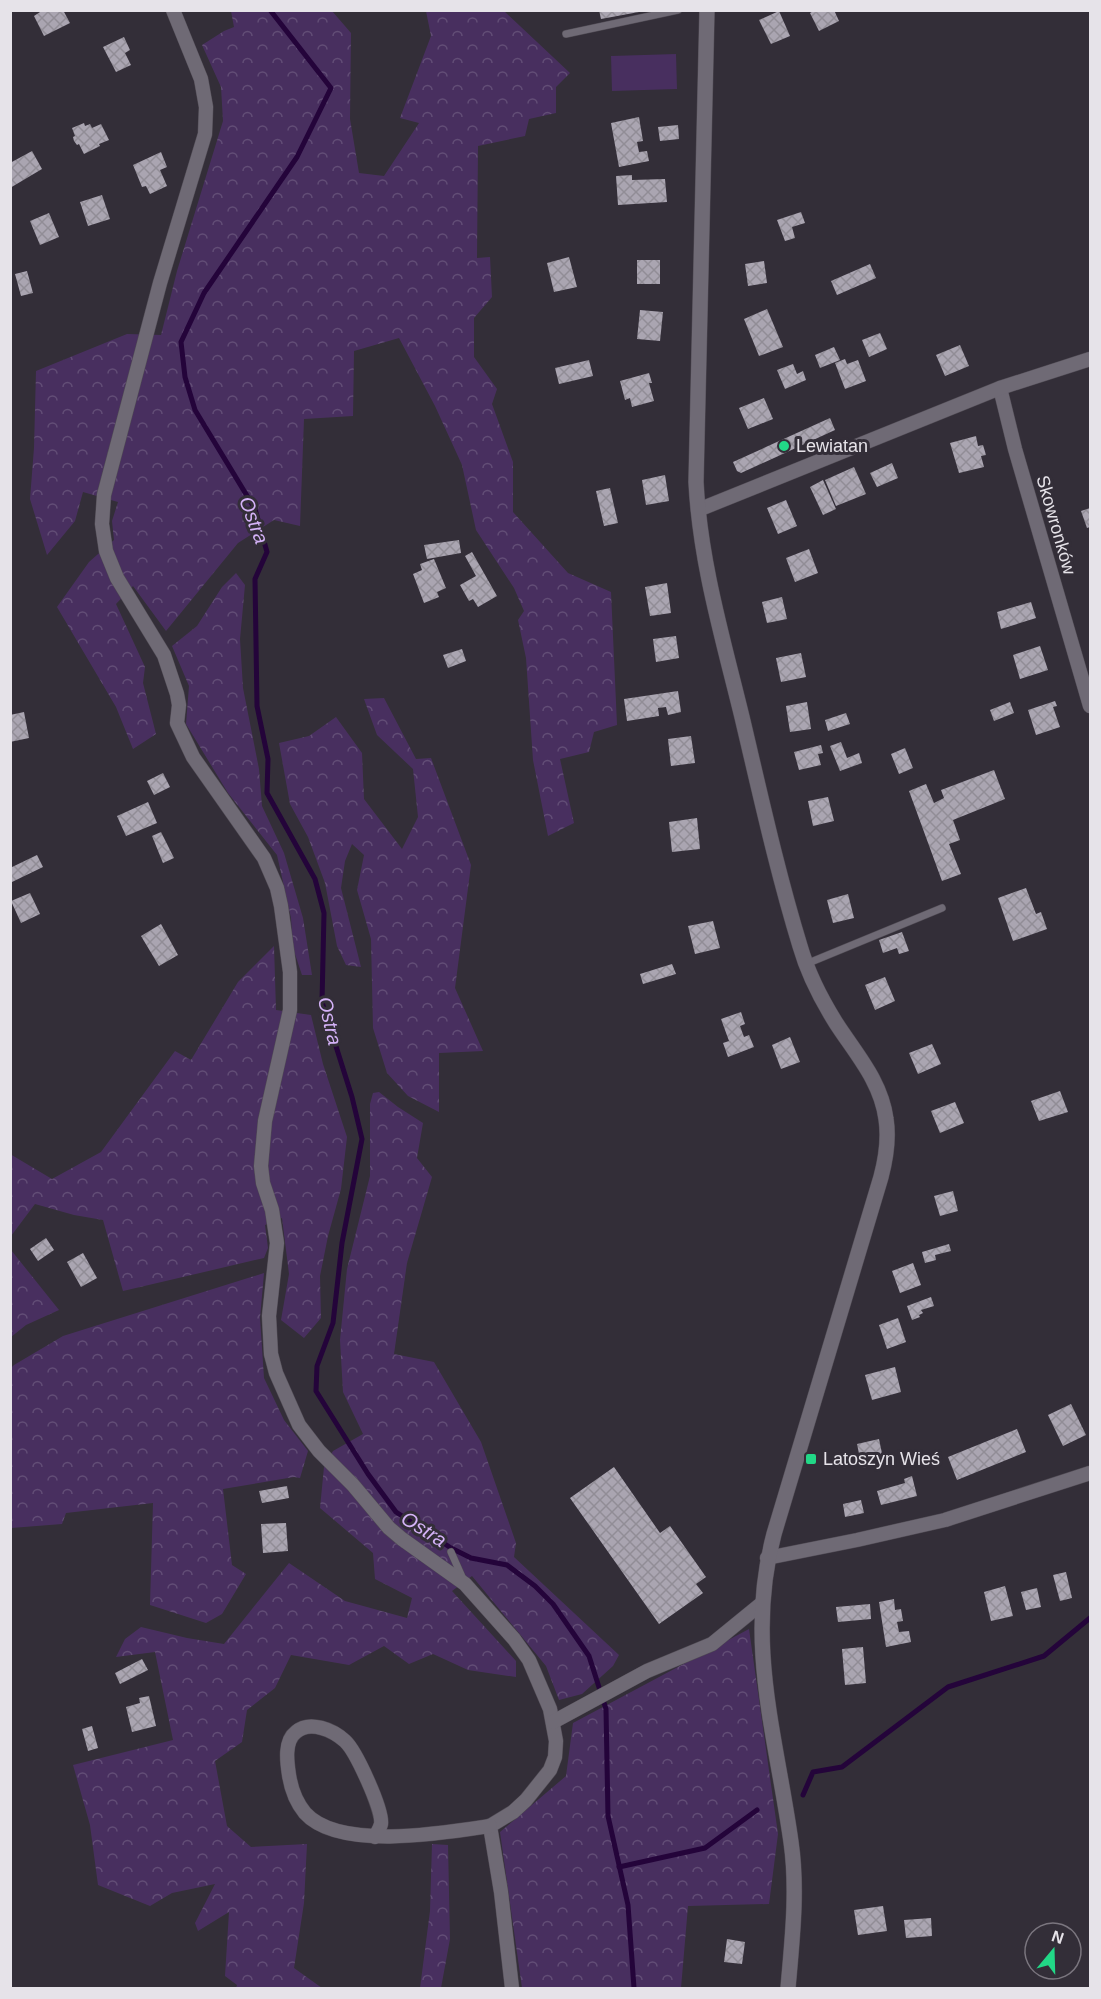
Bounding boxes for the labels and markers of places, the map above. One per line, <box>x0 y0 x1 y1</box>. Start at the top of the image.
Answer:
place label: Lewiatan <box>796 436 868 456</box>
marker: Lewiatan <box>777 439 791 453</box>
place label: Latoszyn Wieś <box>823 1449 940 1469</box>
marker: Latoszyn Wieś <box>804 1452 818 1466</box>

